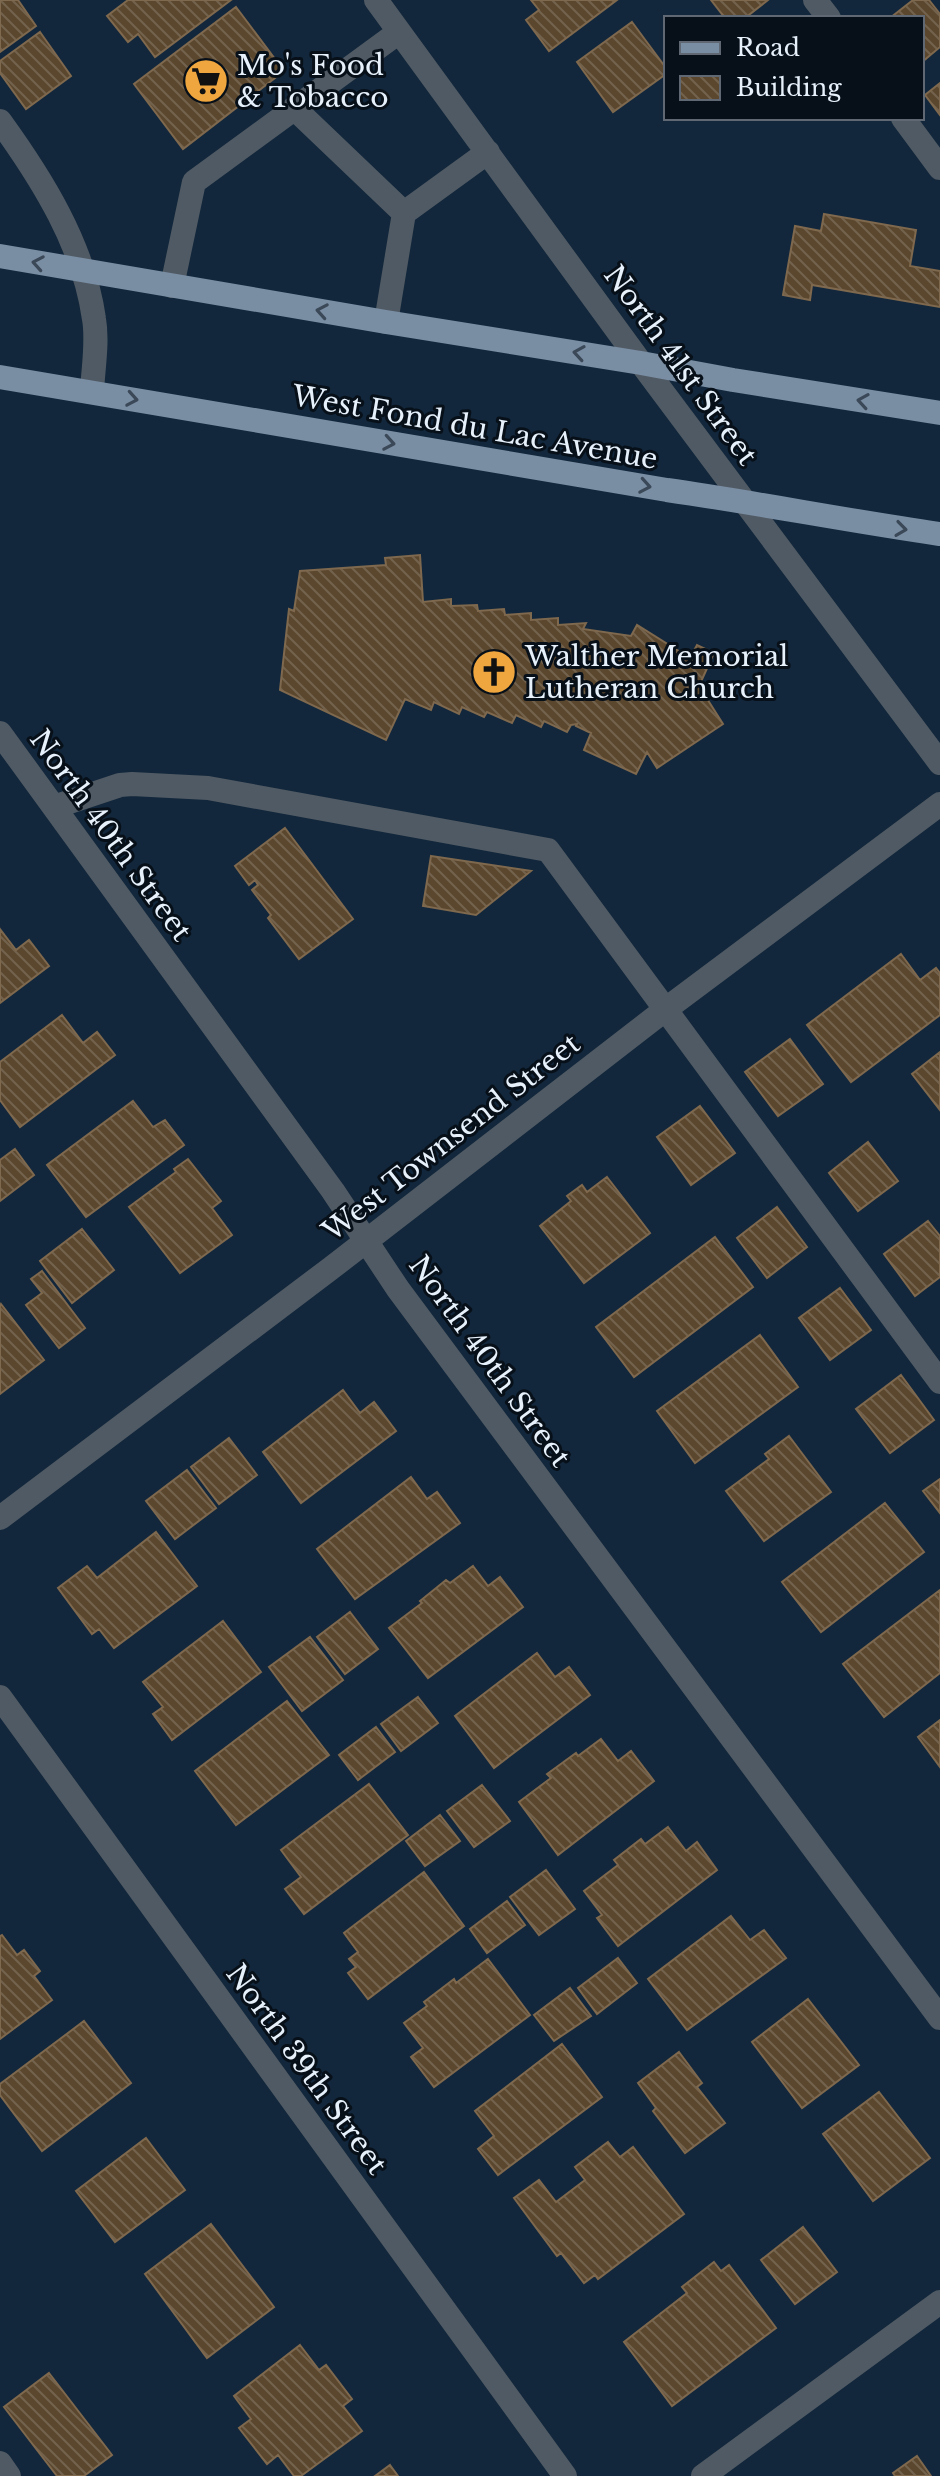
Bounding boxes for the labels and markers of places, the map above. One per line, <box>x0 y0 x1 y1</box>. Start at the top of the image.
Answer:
place label: Mo's Food & Tobacco <box>237 48 389 115</box>
supermarket icon: Mo's Food & Tobacco <box>182 57 230 105</box>
place label: Walther Memorial Lutheran Church <box>524 639 788 706</box>
church icon: Walther Memorial Lutheran Church <box>470 648 518 696</box>

